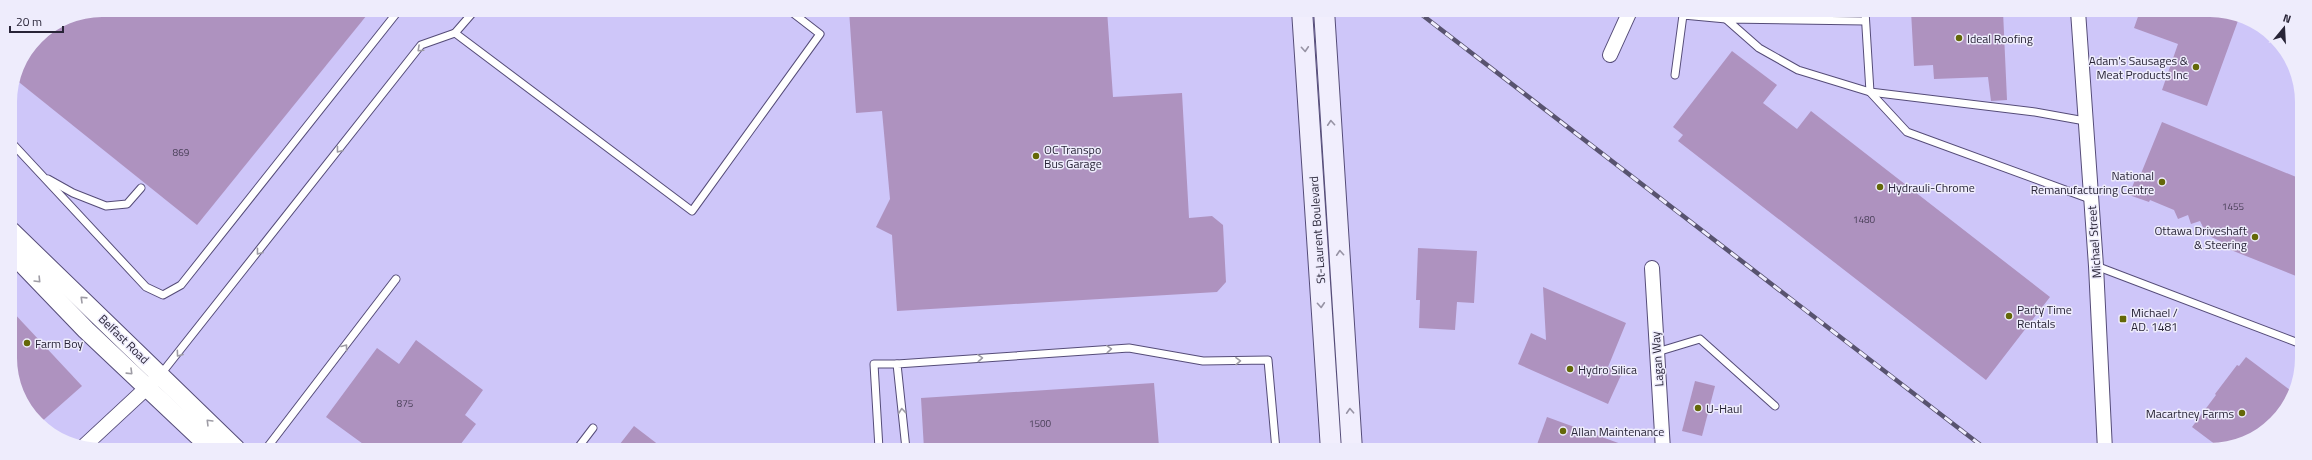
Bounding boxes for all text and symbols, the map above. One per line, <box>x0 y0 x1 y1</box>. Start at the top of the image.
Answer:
scale bar <box>10 8 63 34</box>
north arrow <box>2264 8 2304 48</box>
text: N <box>2281 10 2293 27</box>
text: 20 m <box>16 12 42 31</box>
place label: Ideal Roofing <box>1967 29 2033 48</box>
marker: Ideal Roofing <box>1954 33 1964 43</box>
one-way arrow <box>417 44 425 51</box>
one-way arrow <box>1300 46 1309 52</box>
place label: Adam's Sausages & Meat Products Inc <box>2089 51 2189 84</box>
marker: Adam's Sausages & Meat Products Inc <box>2191 62 2201 72</box>
one-way arrow <box>1327 120 1336 126</box>
place label: OC Transpo Bus Garage <box>1044 140 1102 173</box>
house number: 869 <box>173 145 190 160</box>
one-way arrow <box>337 145 344 152</box>
marker: OC Transpo Bus Garage <box>1031 151 1041 161</box>
place label: National Remanufacturing Centre <box>2031 166 2154 199</box>
street label: St-Laurent Boulevard <box>1304 175 1330 285</box>
marker: National Remanufacturing Centre <box>2157 177 2167 187</box>
place label: Hydrauli-Chrome <box>1888 178 1975 197</box>
marker: Hydrauli-Chrome <box>1875 182 1885 192</box>
house number: 1455 <box>2222 199 2245 214</box>
street label: Michael Street <box>2082 204 2106 279</box>
house number: 1480 <box>1853 212 1876 227</box>
place label: Ottawa Driveshaft & Steering <box>2154 221 2248 254</box>
marker: Ottawa Driveshaft & Steering <box>2250 232 2260 242</box>
one-way arrow <box>256 247 263 254</box>
one-way arrow <box>1335 250 1344 256</box>
one-way arrow <box>33 275 41 283</box>
one-way arrow <box>80 296 88 304</box>
place label: Party Time Rentals <box>2017 300 2072 333</box>
one-way arrow <box>1317 302 1326 308</box>
place label: Michael / AD. 1481 <box>2131 303 2178 336</box>
street label: Belfast Road <box>94 310 154 368</box>
marker: Party Time Rentals <box>2004 311 2014 321</box>
marker: Michael / AD. 1481 <box>2118 314 2128 324</box>
street label: Lagan Way <box>1646 331 1668 387</box>
place label: Farm Boy <box>35 334 83 353</box>
marker: Farm Boy <box>22 338 32 348</box>
one-way arrow <box>340 344 347 351</box>
one-way arrow <box>1106 345 1112 354</box>
one-way arrow <box>176 350 183 357</box>
one-way arrow <box>977 353 983 362</box>
one-way arrow <box>1235 357 1241 365</box>
place label: Hydro Silica <box>1578 360 1637 379</box>
marker: Hydro Silica <box>1565 364 1575 374</box>
one-way arrow <box>125 367 133 375</box>
house number: 875 <box>397 396 414 411</box>
place label: U-Haul <box>1706 399 1742 418</box>
marker: U-Haul <box>1693 403 1703 413</box>
place label: Macartney Farms <box>2146 404 2234 423</box>
one-way arrow <box>898 408 907 414</box>
one-way arrow <box>1345 408 1354 414</box>
marker: Macartney Farms <box>2237 408 2247 418</box>
house number: 1500 <box>1029 416 1052 431</box>
one-way arrow <box>206 419 214 427</box>
place label: Allan Maintenance <box>1571 422 1664 441</box>
marker: Allan Maintenance <box>1558 426 1568 436</box>

